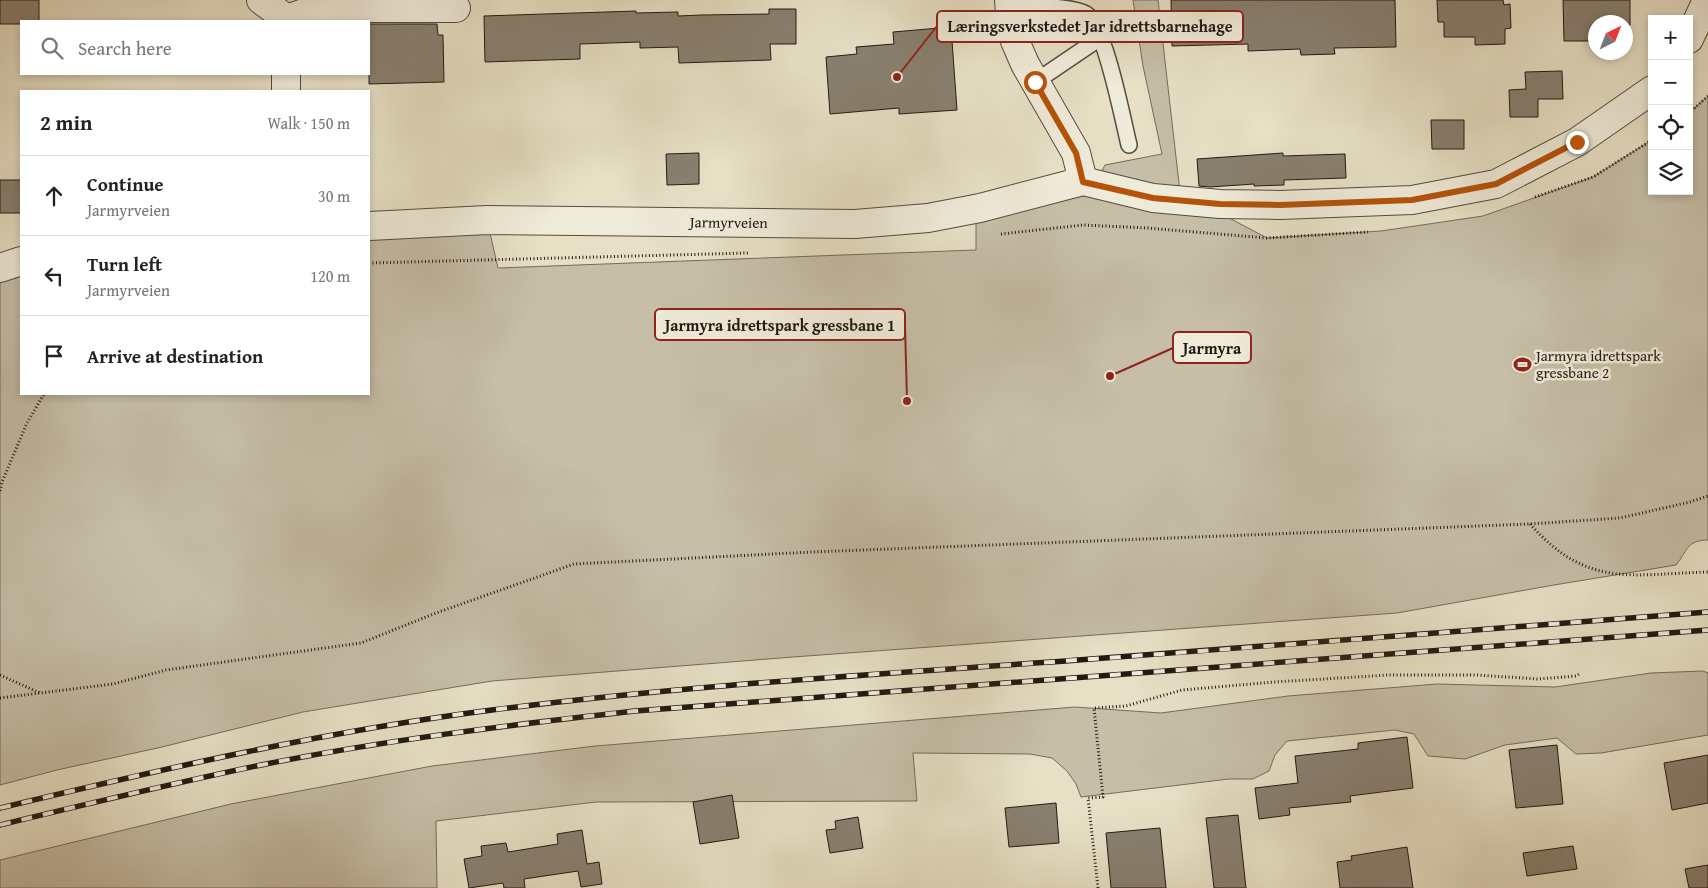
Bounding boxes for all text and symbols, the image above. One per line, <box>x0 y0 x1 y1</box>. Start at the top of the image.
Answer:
callout: Læringsverkstedet Jar idrettsbarnehage <box>937 11 1243 42</box>
text: Læringsverkstedet Jar idrettsbarnehage <box>947 14 1233 38</box>
north arrow <box>1588 15 1633 60</box>
map controls <box>1648 15 1693 195</box>
button: + <box>1648 15 1693 60</box>
search box <box>20 20 370 75</box>
icon: search <box>38 34 66 62</box>
text: Search here <box>78 34 172 62</box>
button: − <box>1648 60 1693 105</box>
route start <box>1024 71 1047 94</box>
button: locate <box>1648 105 1693 150</box>
text: 2 min <box>40 107 92 138</box>
text: Walk · 150 m <box>267 111 350 135</box>
route end <box>1566 131 1589 154</box>
button: layers <box>1648 150 1693 195</box>
text: Continue <box>87 170 164 198</box>
icon: ahead <box>40 182 68 210</box>
text: 30 m <box>318 184 350 208</box>
text: Jarmyrveien <box>87 198 170 222</box>
street label: Jarmyrveien <box>688 211 768 233</box>
text: Turn left <box>87 250 162 278</box>
icon: left <box>40 262 68 290</box>
text: 120 m <box>310 264 350 288</box>
text: Jarmyrveien <box>87 278 170 302</box>
callout: Jarmyra idrettspark gressbane 1 <box>655 309 905 340</box>
text: Jarmyra idrettspark gressbane 1 <box>662 313 895 337</box>
callout: Jarmyra <box>1173 332 1251 363</box>
text: Jarmyra <box>1180 336 1242 360</box>
icon: arrive <box>40 342 68 370</box>
text: Arrive at destination <box>87 342 263 370</box>
place label: Jarmyra idrettspark gressbane 2 <box>1534 345 1661 383</box>
sports icon: Jarmyra idrettspark gressbane 2 <box>1512 355 1532 375</box>

